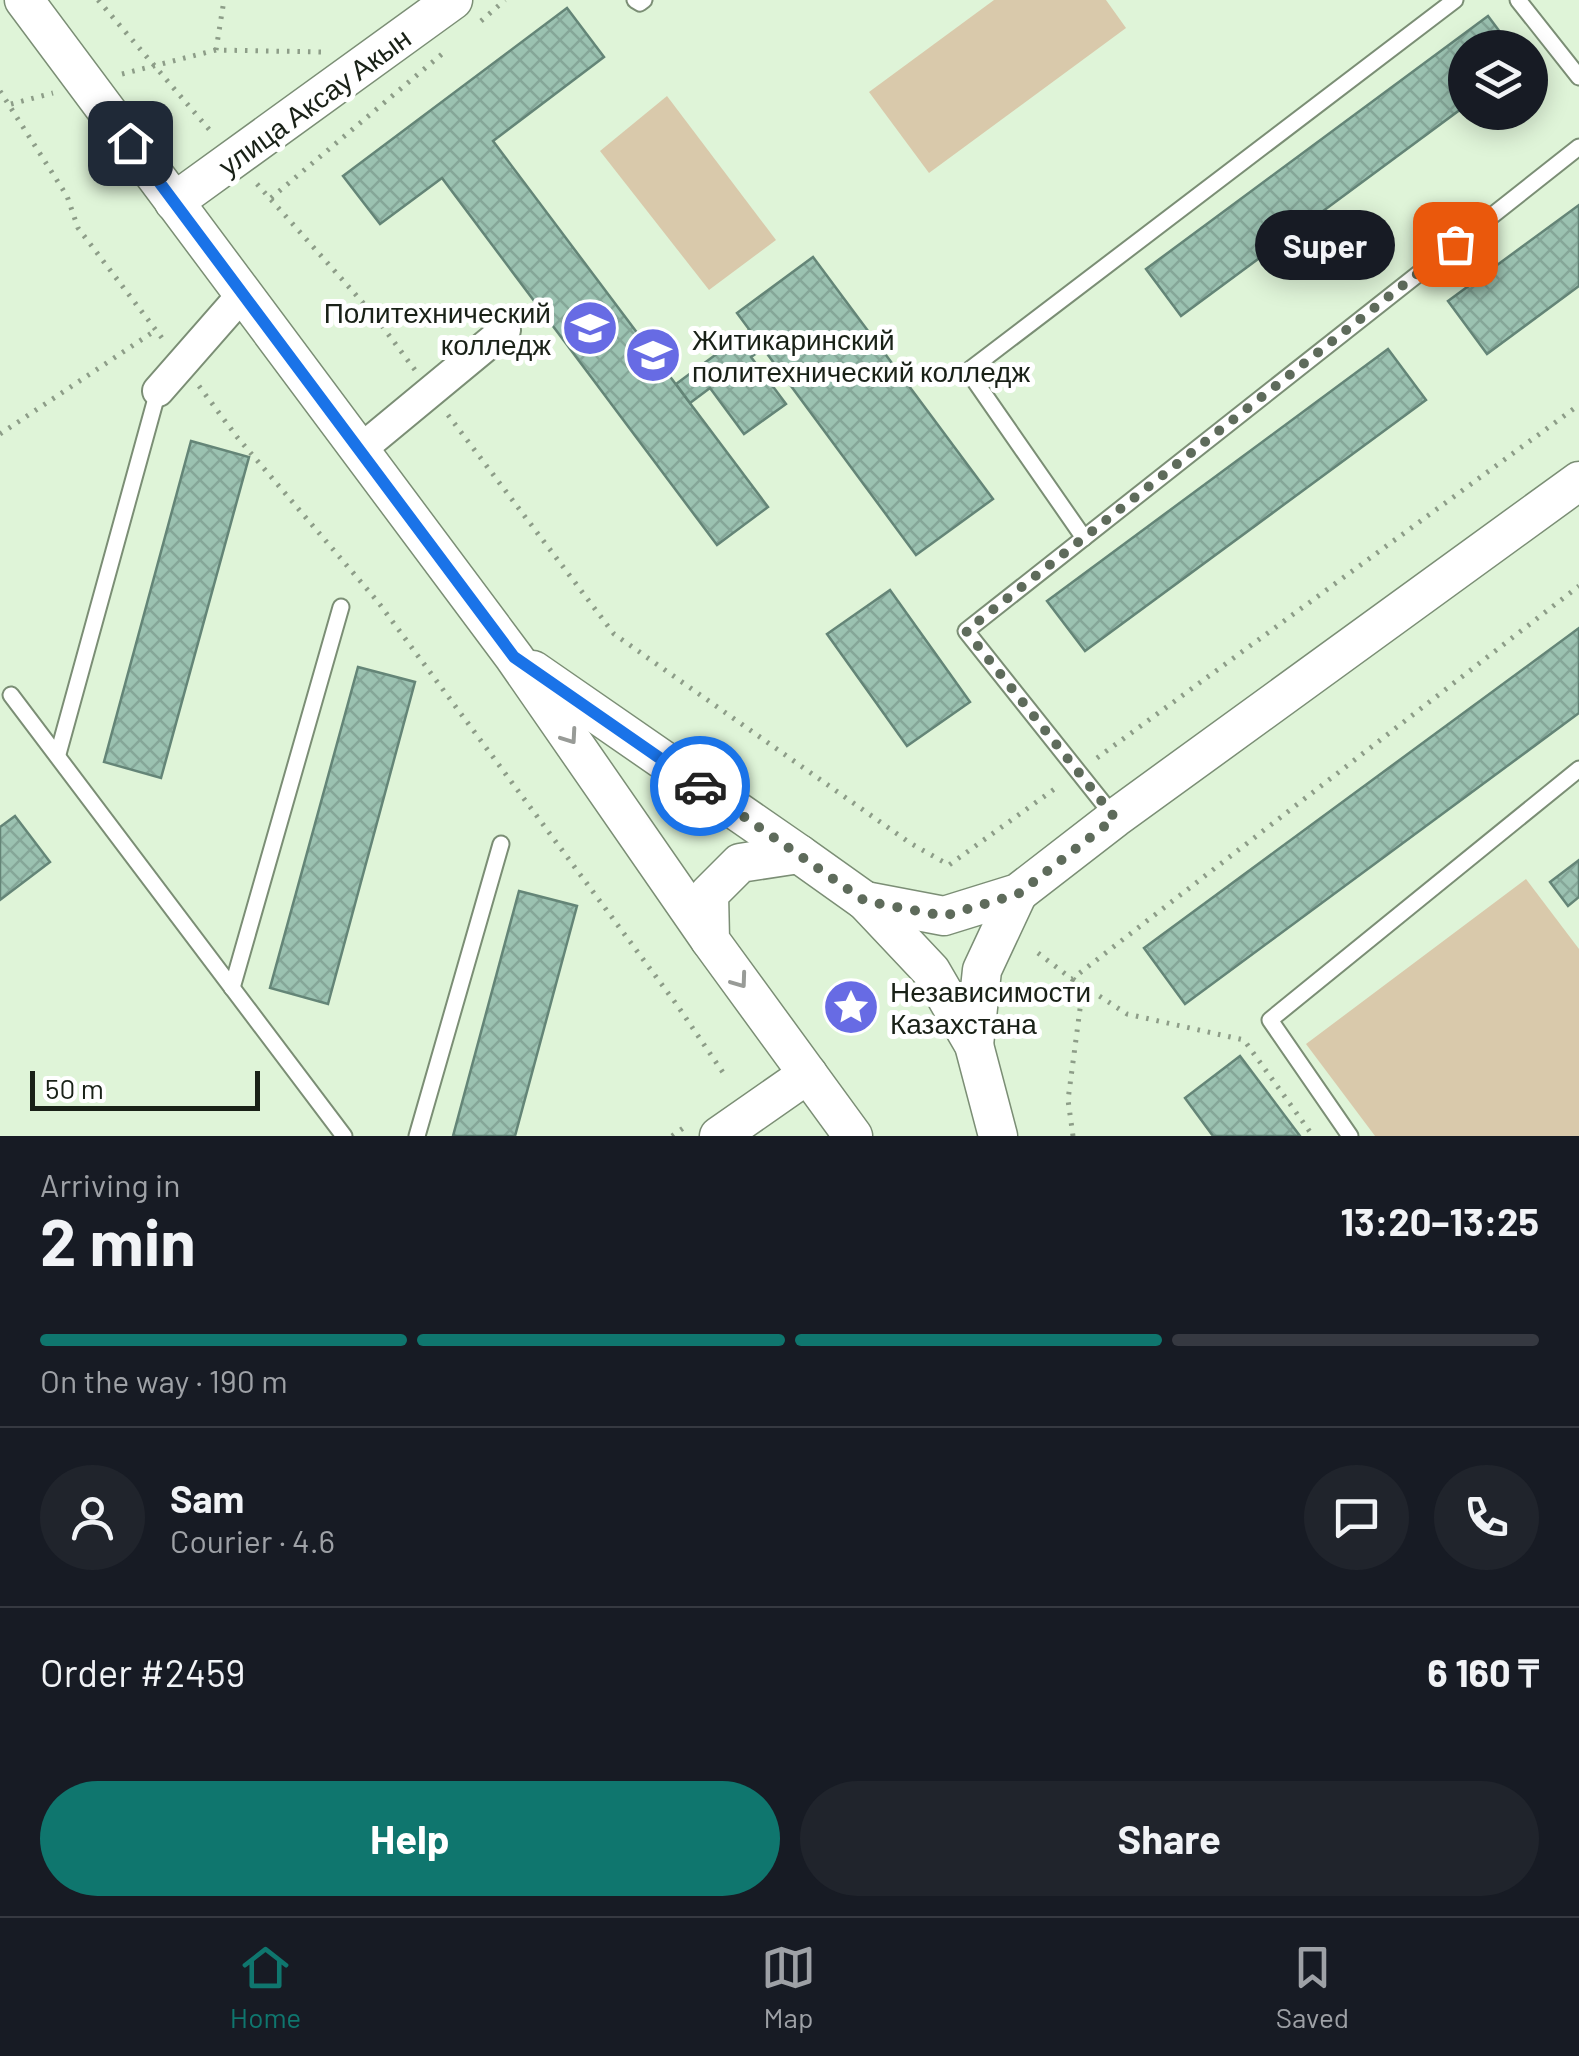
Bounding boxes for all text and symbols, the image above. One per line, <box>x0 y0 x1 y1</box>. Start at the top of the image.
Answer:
street label: улица Аксау Акын <box>211 20 417 182</box>
map controls <box>1448 30 1548 130</box>
button: layers <box>1448 30 1548 130</box>
pin <box>88 101 173 186</box>
icon: home <box>103 116 158 171</box>
pin <box>1413 202 1498 287</box>
callout: Super <box>1255 209 1395 279</box>
icon: bag <box>1428 217 1483 272</box>
text: Super <box>1283 226 1367 264</box>
place label: Политехнический колледж <box>324 295 551 361</box>
school or university icon: Политехнический колледж <box>560 298 620 358</box>
place label: Житикаринский политехнический колледж <box>692 322 1030 388</box>
school or university icon: Житикаринский политехнический колледж <box>623 325 683 385</box>
one-way arrow <box>558 726 576 745</box>
courier <box>650 736 750 836</box>
icon: car <box>673 759 728 814</box>
one-way arrow <box>728 970 746 988</box>
place label: Независимости Казахстана <box>890 974 1091 1040</box>
place icon: Независимости Казахстана <box>821 977 881 1037</box>
scale bar <box>30 1066 260 1110</box>
text: 50 m <box>45 1071 104 1105</box>
text: Arriving in <box>40 1165 180 1203</box>
text: 13:20–13:25 <box>1341 1198 1539 1244</box>
text: 2 min <box>40 1201 196 1279</box>
text: On the way · 190 m <box>40 1361 288 1399</box>
button: person <box>40 1465 145 1570</box>
button: chat <box>1304 1465 1409 1570</box>
button: phone <box>1434 1465 1539 1570</box>
text: Sam <box>170 1475 244 1521</box>
text: Courier · 4.6 <box>170 1521 335 1559</box>
text: Order #2459 <box>40 1649 245 1695</box>
text: 6 160 ₸ <box>1427 1649 1539 1695</box>
button: Help <box>40 1781 780 1896</box>
button: Share <box>800 1781 1539 1896</box>
tab: Home <box>230 1940 301 2034</box>
tab: Map <box>761 1940 816 2034</box>
tab: Saved <box>1276 1940 1349 2034</box>

